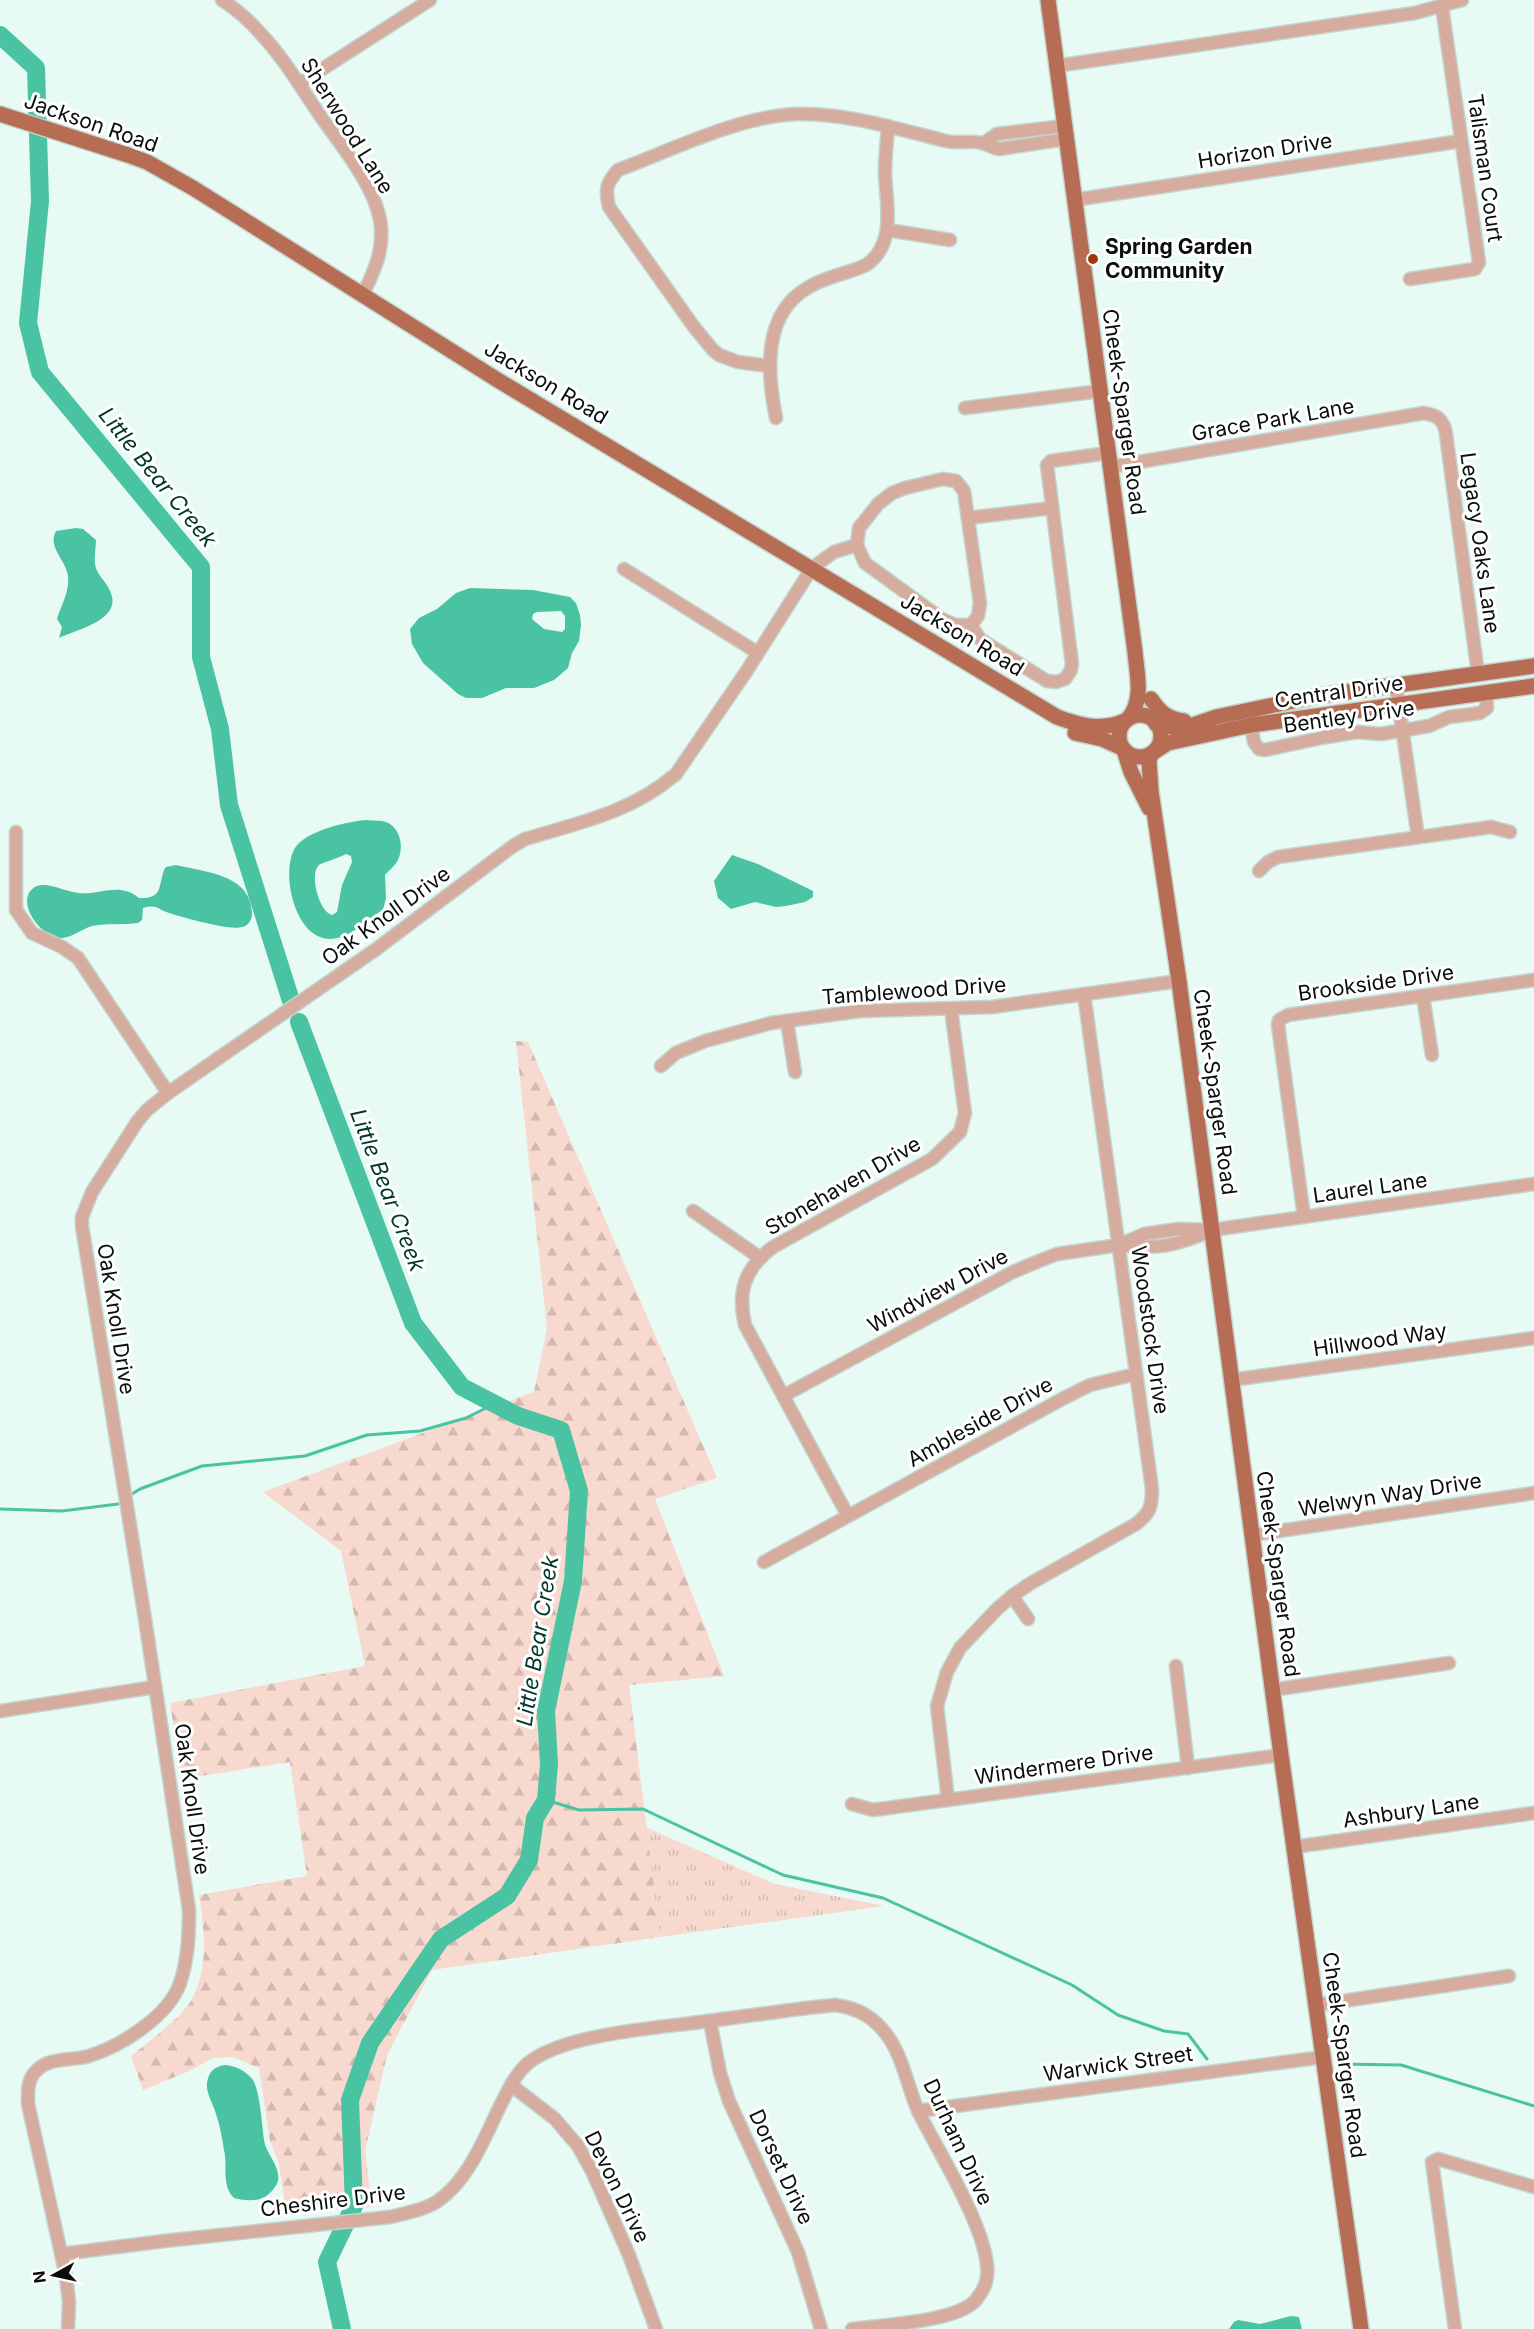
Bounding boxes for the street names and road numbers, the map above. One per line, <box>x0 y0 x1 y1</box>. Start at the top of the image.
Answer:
street label: Sherwood Lane <box>296 53 399 198</box>
street label: Jackson Road <box>21 88 161 157</box>
street label: Talisman Court <box>1463 92 1508 244</box>
street label: Horizon Drive <box>1196 128 1334 173</box>
street label: Cheek-Sparger Road <box>1098 307 1151 517</box>
street label: Jackson Road <box>480 336 613 429</box>
street label: Grace Park Lane <box>1190 393 1356 446</box>
street label: Legacy Oaks Lane <box>1455 451 1506 635</box>
street label: Jackson Road <box>896 588 1029 681</box>
street label: Central Drive <box>1273 670 1405 713</box>
street label: Bentley Drive <box>1282 695 1416 738</box>
street label: Oak Knoll Drive <box>317 861 455 971</box>
street label: Brookside Drive <box>1296 959 1456 1006</box>
street label: Tamblewood Drive <box>821 972 1007 1009</box>
street label: Cheek-Sparger Road <box>1189 987 1242 1197</box>
street label: Stonehaven Drive <box>761 1131 925 1240</box>
street label: Laurel Lane <box>1311 1167 1429 1208</box>
street label: Oak Knoll Drive <box>92 1242 141 1396</box>
street label: Windview Drive <box>863 1243 1012 1338</box>
street label: Woodstock Drive <box>1126 1244 1175 1416</box>
street label: Hillwood Way <box>1312 1318 1448 1361</box>
street label: Ambleside Drive <box>903 1371 1057 1472</box>
street label: Welwyn Way Drive <box>1297 1468 1483 1521</box>
street label: Cheek-Sparger Road <box>1252 1469 1305 1679</box>
street label: Oak Knoll Drive <box>169 1722 215 1876</box>
street label: Windermere Drive <box>973 1740 1155 1789</box>
street label: Ashbury Lane <box>1341 1789 1481 1832</box>
street label: Cheek-Sparger Road <box>1318 1950 1371 2160</box>
street label: Warwick Street <box>1042 2041 1194 2086</box>
street label: Durham Drive <box>918 2075 999 2209</box>
street label: Dorset Drive <box>744 2105 819 2228</box>
street label: Devon Drive <box>580 2127 655 2247</box>
street label: Cheshire Drive <box>259 2179 407 2222</box>

